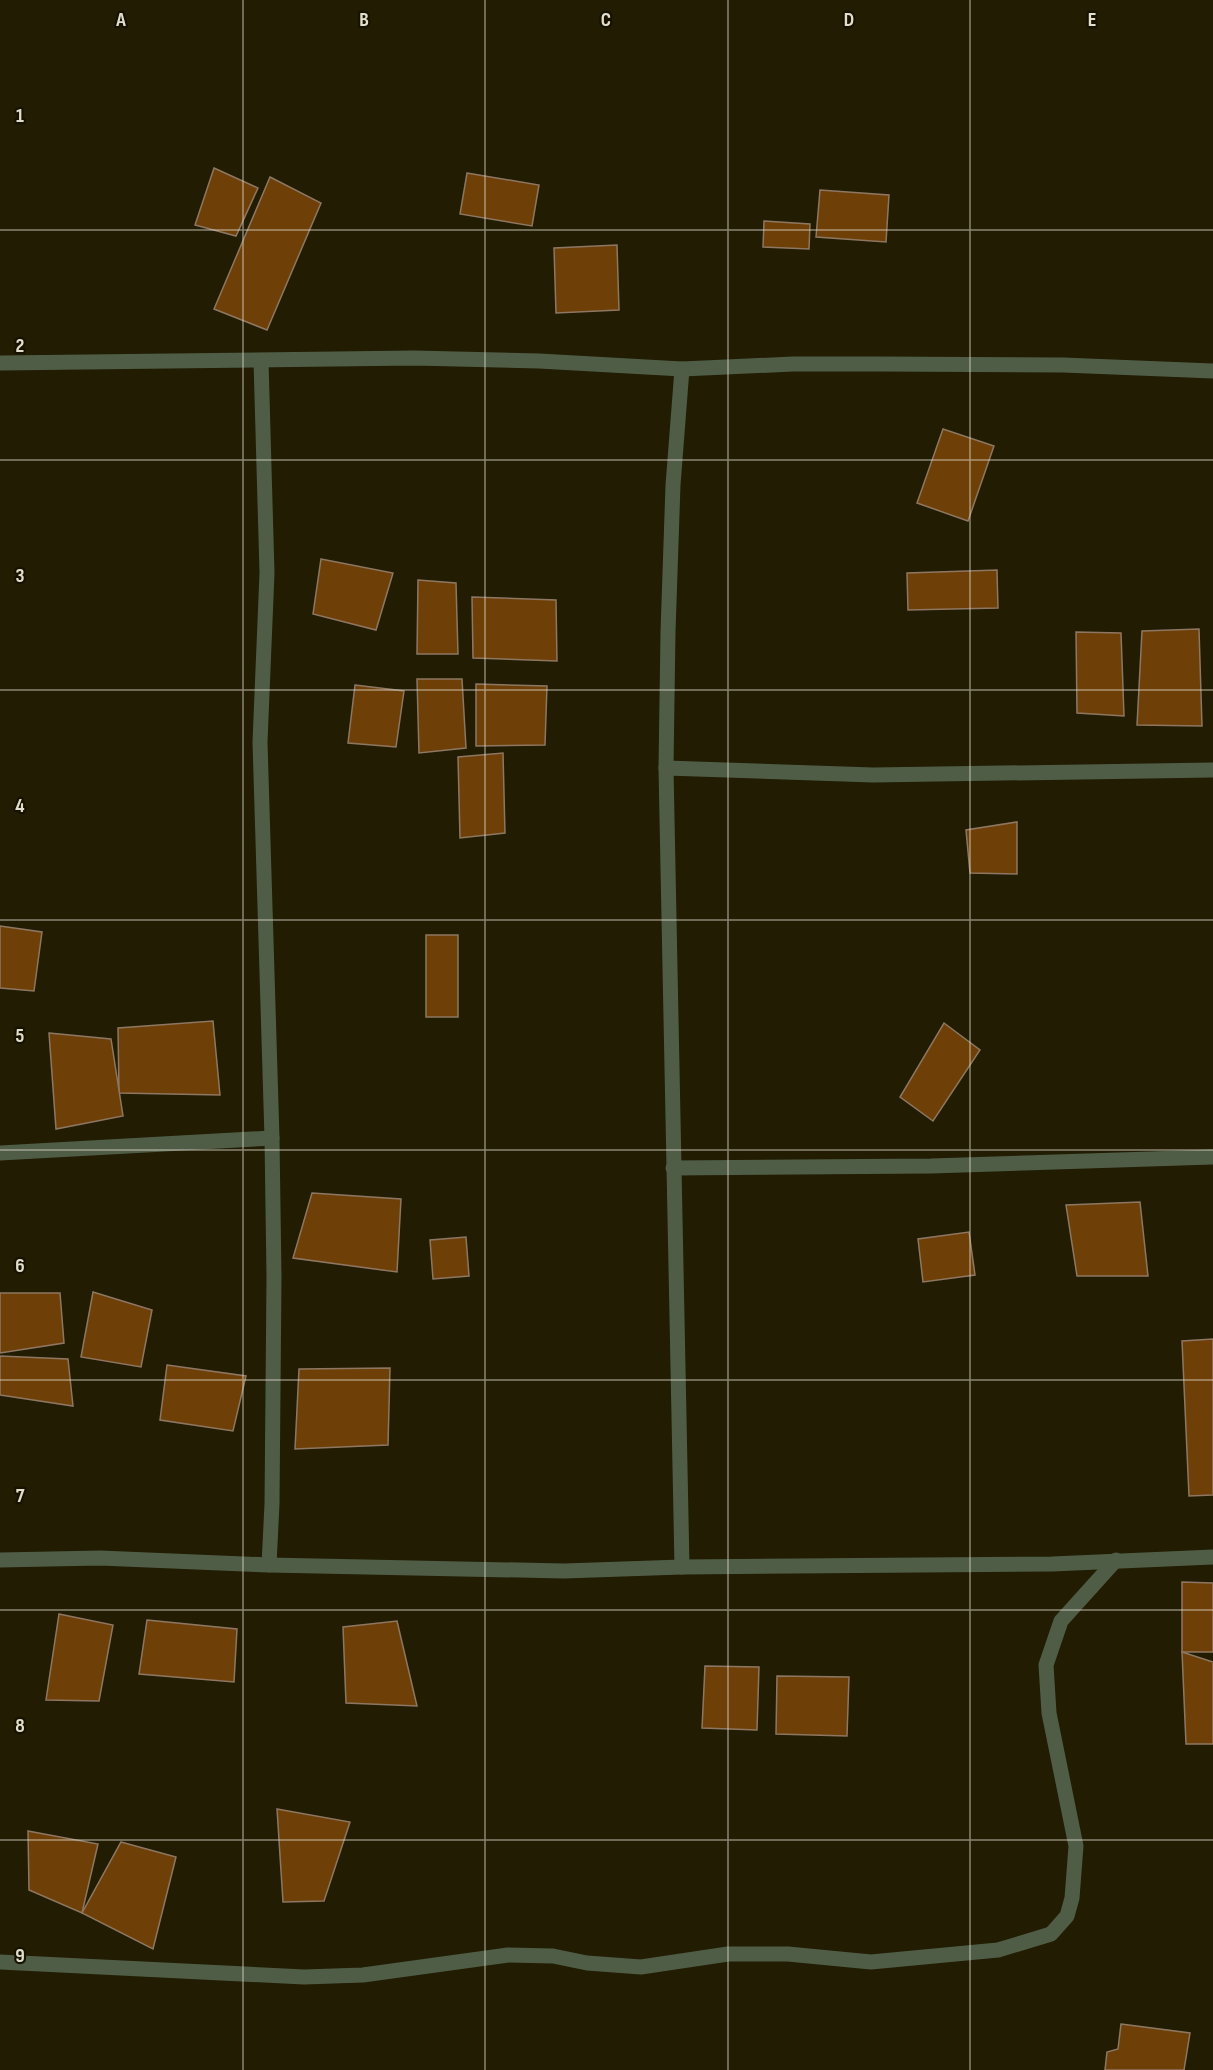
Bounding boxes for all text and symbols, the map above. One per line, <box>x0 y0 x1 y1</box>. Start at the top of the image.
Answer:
text: A <box>115 8 126 32</box>
text: B <box>359 8 369 32</box>
text: C <box>601 8 611 32</box>
text: D <box>844 8 854 32</box>
text: E <box>1088 8 1096 32</box>
text: 1 <box>16 104 24 128</box>
text: 2 <box>16 334 24 358</box>
text: 3 <box>16 564 25 588</box>
text: 4 <box>15 794 25 818</box>
text: 5 <box>16 1024 25 1048</box>
text: 6 <box>15 1254 25 1278</box>
text: 7 <box>16 1484 25 1508</box>
text: 8 <box>15 1714 25 1738</box>
text: 9 <box>15 1944 25 1968</box>

